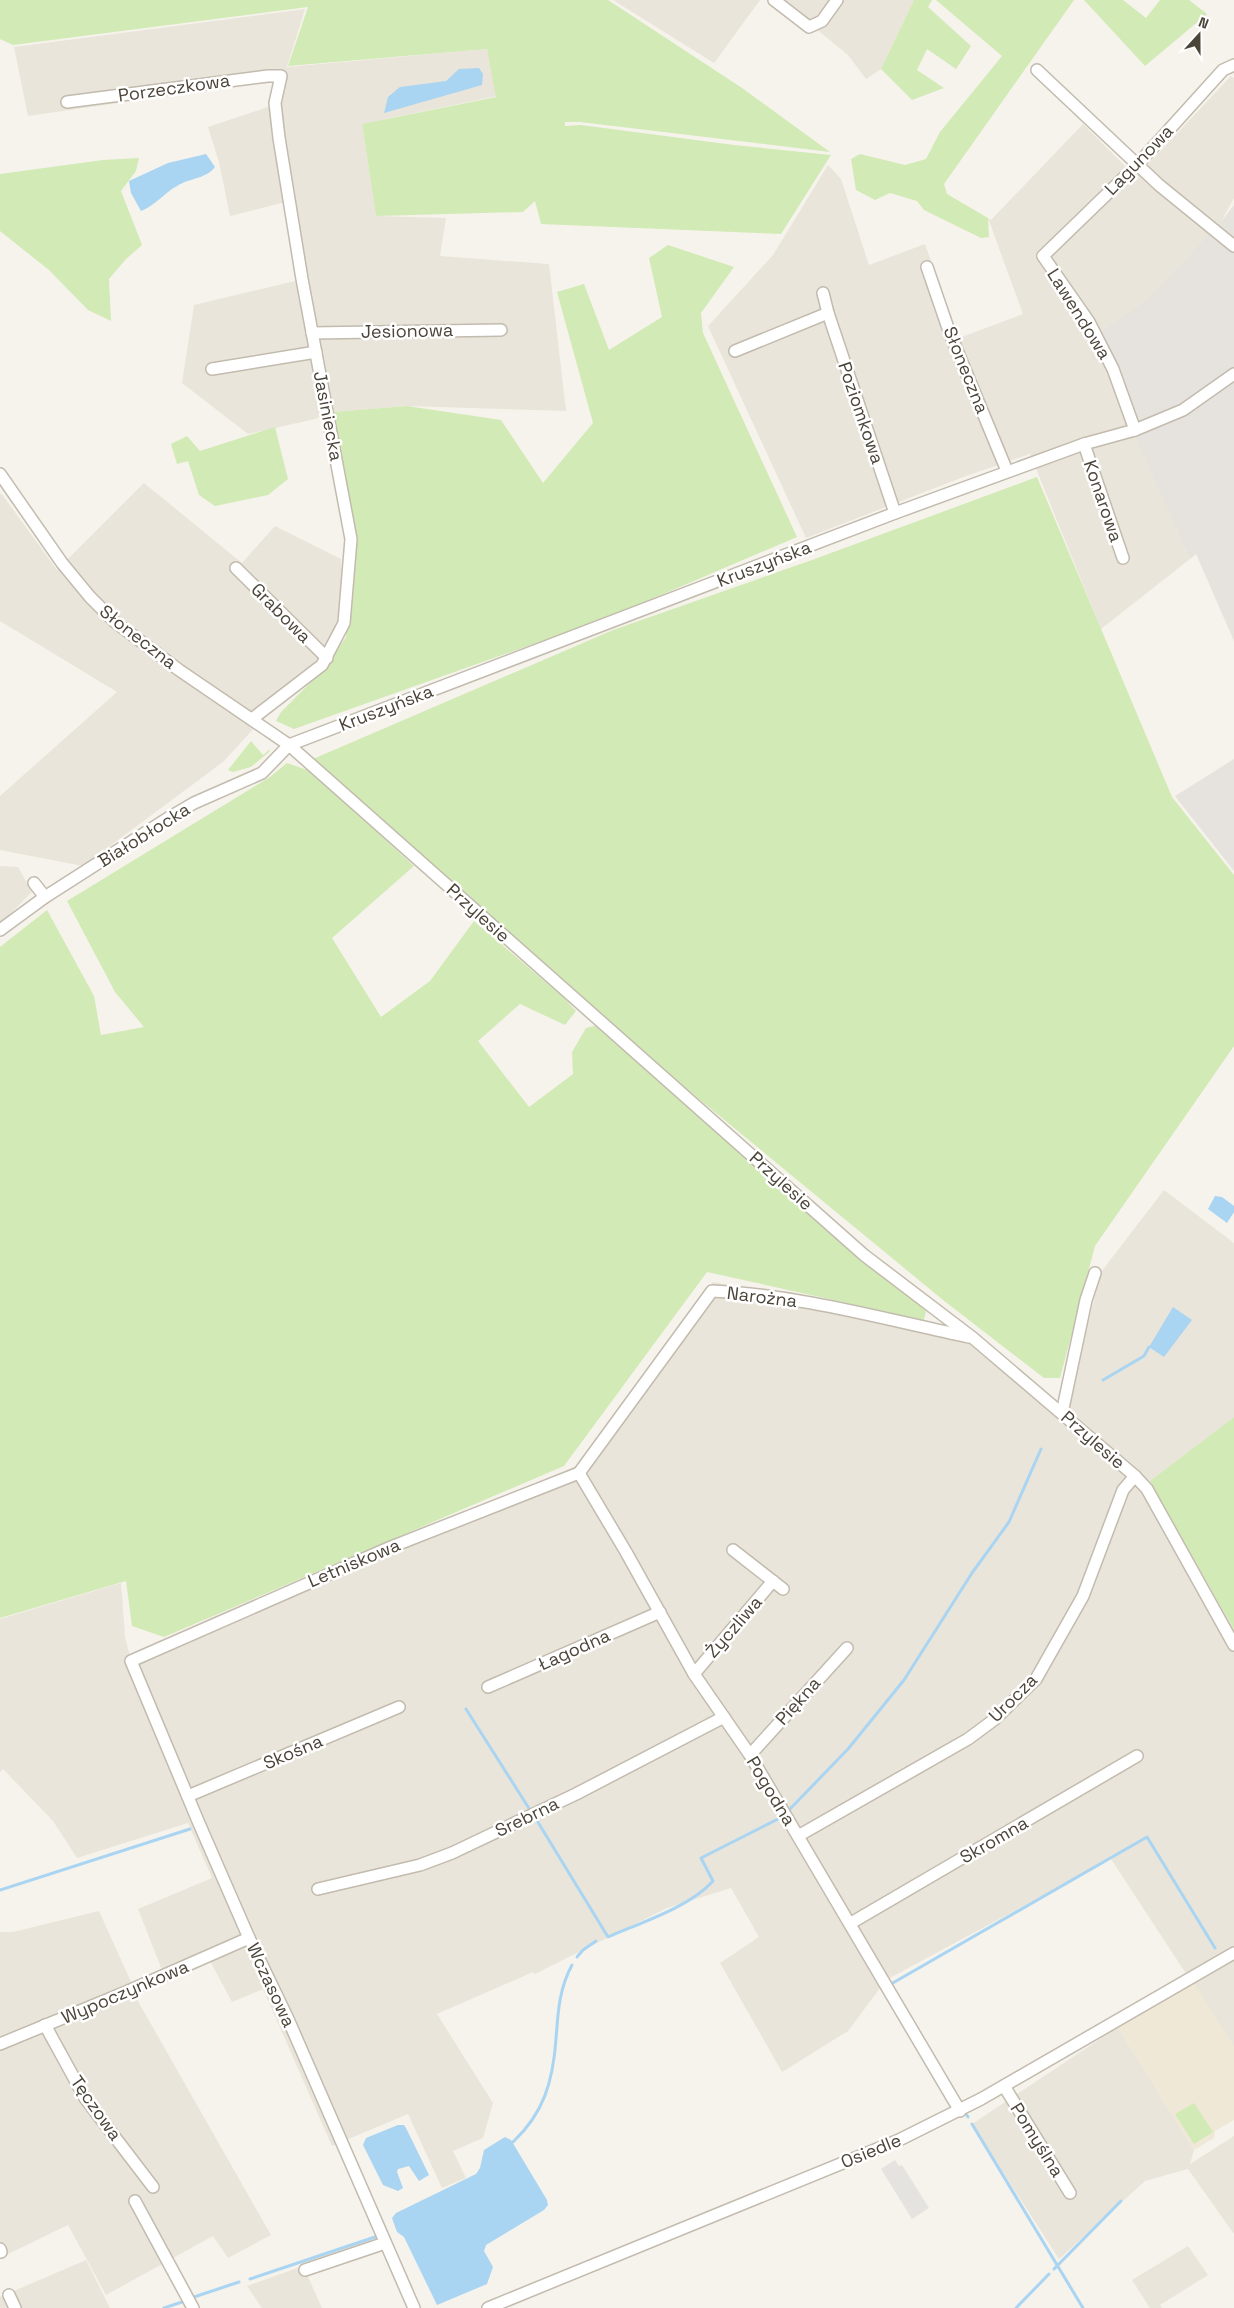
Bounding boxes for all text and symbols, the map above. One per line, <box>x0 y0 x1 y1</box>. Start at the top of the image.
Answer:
north arrow <box>1174 10 1224 60</box>
text: N <box>1196 13 1211 33</box>
street label: Porzeczkowa <box>117 68 231 107</box>
street label: Lagunowa <box>1099 120 1178 200</box>
street label: Lawendowa <box>1042 264 1116 364</box>
street label: Jesionowa <box>361 318 453 343</box>
street label: Słoneczna <box>939 323 994 417</box>
street label: Poziomkowa <box>833 359 890 467</box>
street label: Jasiniecka <box>309 369 348 463</box>
street label: Konarowa <box>1079 457 1128 545</box>
street label: Kruszyńska <box>713 535 814 592</box>
street label: Grabowa <box>246 578 316 648</box>
street label: Słoneczna <box>95 599 182 674</box>
street label: Kruszyńska <box>335 679 436 736</box>
street label: Białobłocka <box>93 797 194 872</box>
street label: Przylesie <box>442 878 515 947</box>
street label: Przylesie <box>745 1146 818 1215</box>
street label: Narożna <box>726 1281 798 1312</box>
street label: Przylesie <box>1056 1405 1130 1474</box>
street label: Letniskowa <box>304 1533 403 1592</box>
street label: Życzliwa <box>700 1591 767 1662</box>
street label: Łagodna <box>534 1623 613 1676</box>
street label: Urocza <box>983 1668 1042 1727</box>
street label: Piękna <box>770 1672 825 1730</box>
street label: Skośna <box>260 1729 326 1774</box>
street label: Pogodna <box>742 1752 801 1830</box>
street label: Srebrna <box>491 1791 562 1842</box>
street label: Skromna <box>955 1811 1032 1868</box>
street label: Wczasowa <box>242 1939 301 2031</box>
street label: Wypoczynkowa <box>58 1954 192 2029</box>
street label: Tęczowa <box>66 2071 127 2145</box>
street label: Pomyślna <box>1006 2098 1069 2181</box>
street label: Osiedle <box>837 2128 904 2173</box>

